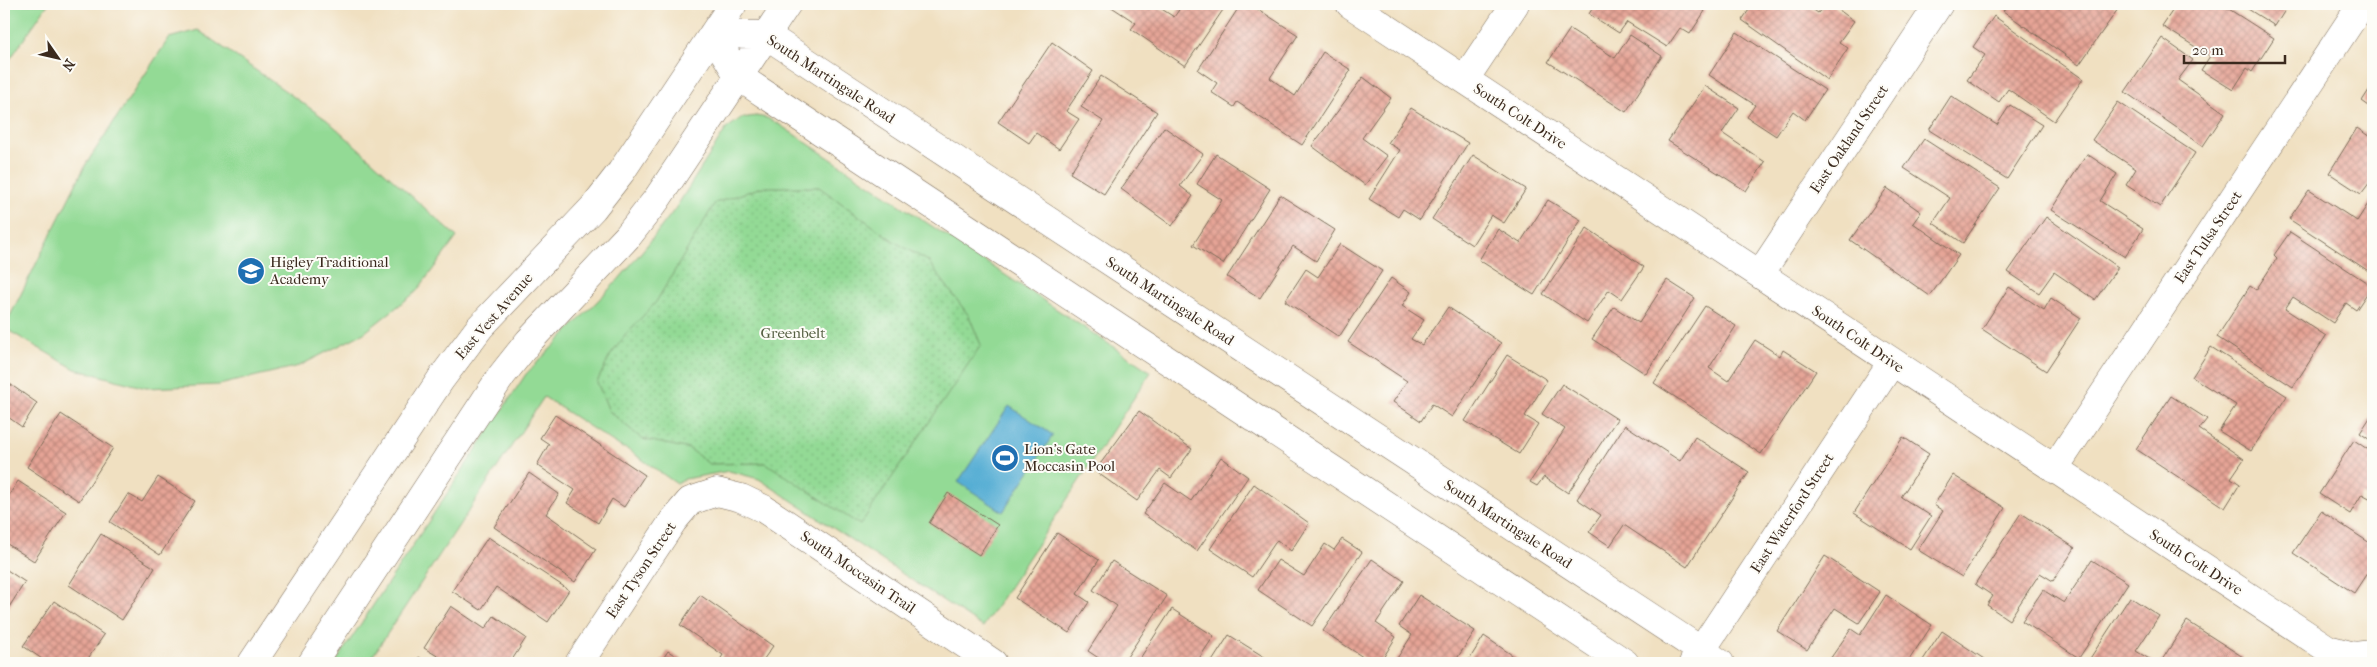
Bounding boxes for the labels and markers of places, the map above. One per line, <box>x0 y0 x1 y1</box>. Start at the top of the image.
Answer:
place label: Higley Traditional Academy <box>269 253 389 288</box>
school or university icon: Higley Traditional Academy <box>236 256 266 286</box>
place label: Lion's Gate Moccasin Pool <box>1024 440 1115 475</box>
sports icon: Lion's Gate Moccasin Pool <box>990 443 1020 473</box>

